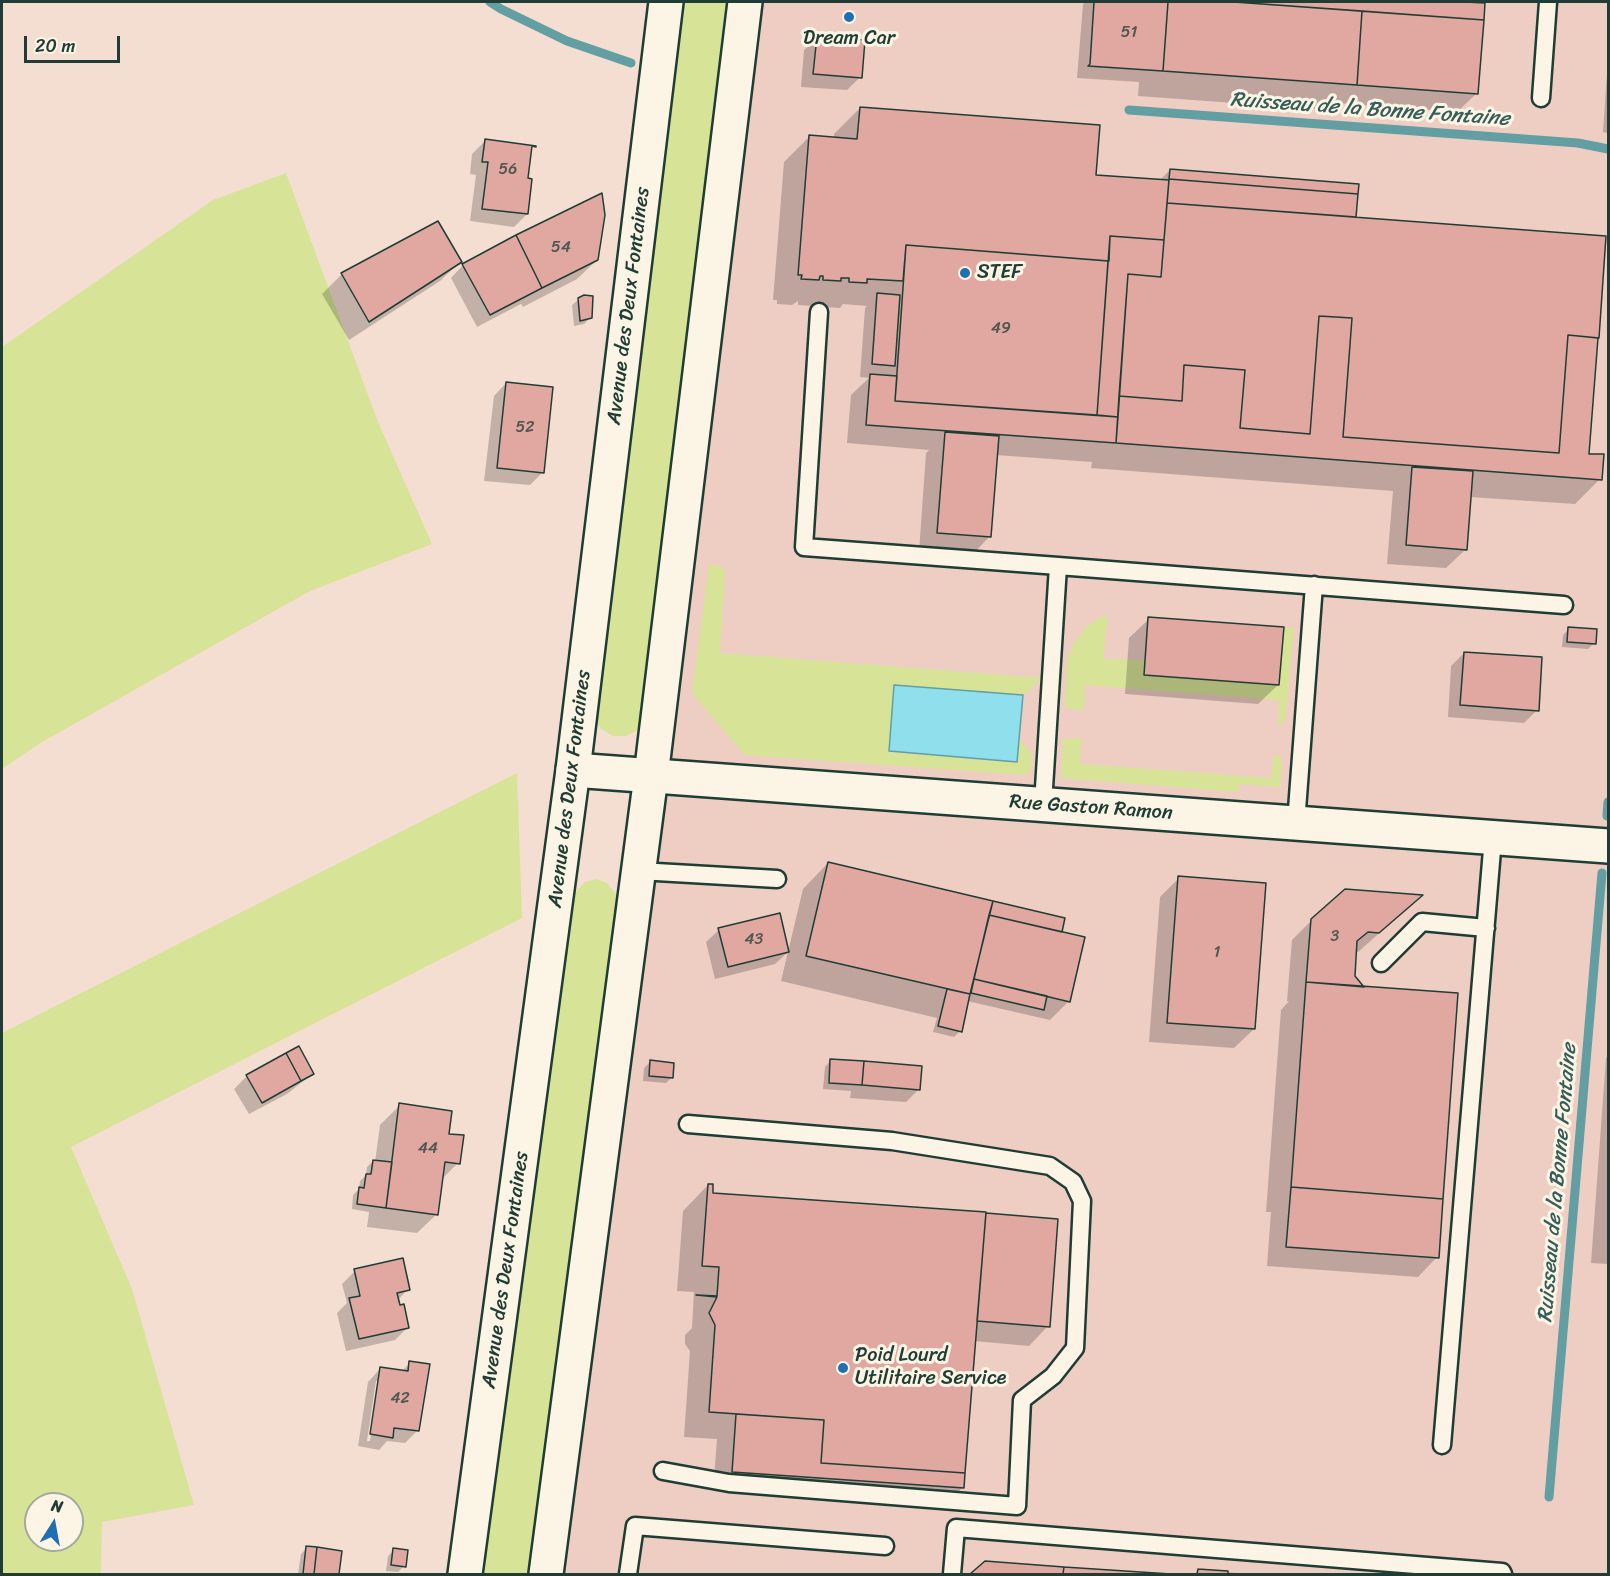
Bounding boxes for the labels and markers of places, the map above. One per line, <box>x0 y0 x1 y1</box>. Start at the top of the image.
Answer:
marker: Dream Car <box>842 10 856 24</box>
place label: Dream Car <box>803 27 895 51</box>
place label: STEF <box>977 261 1022 285</box>
marker: STEF <box>958 266 972 280</box>
place label: Poid Lourd Utilitaire Service <box>855 1344 1006 1391</box>
marker: Poid Lourd Utilitaire Service <box>836 1361 850 1375</box>

